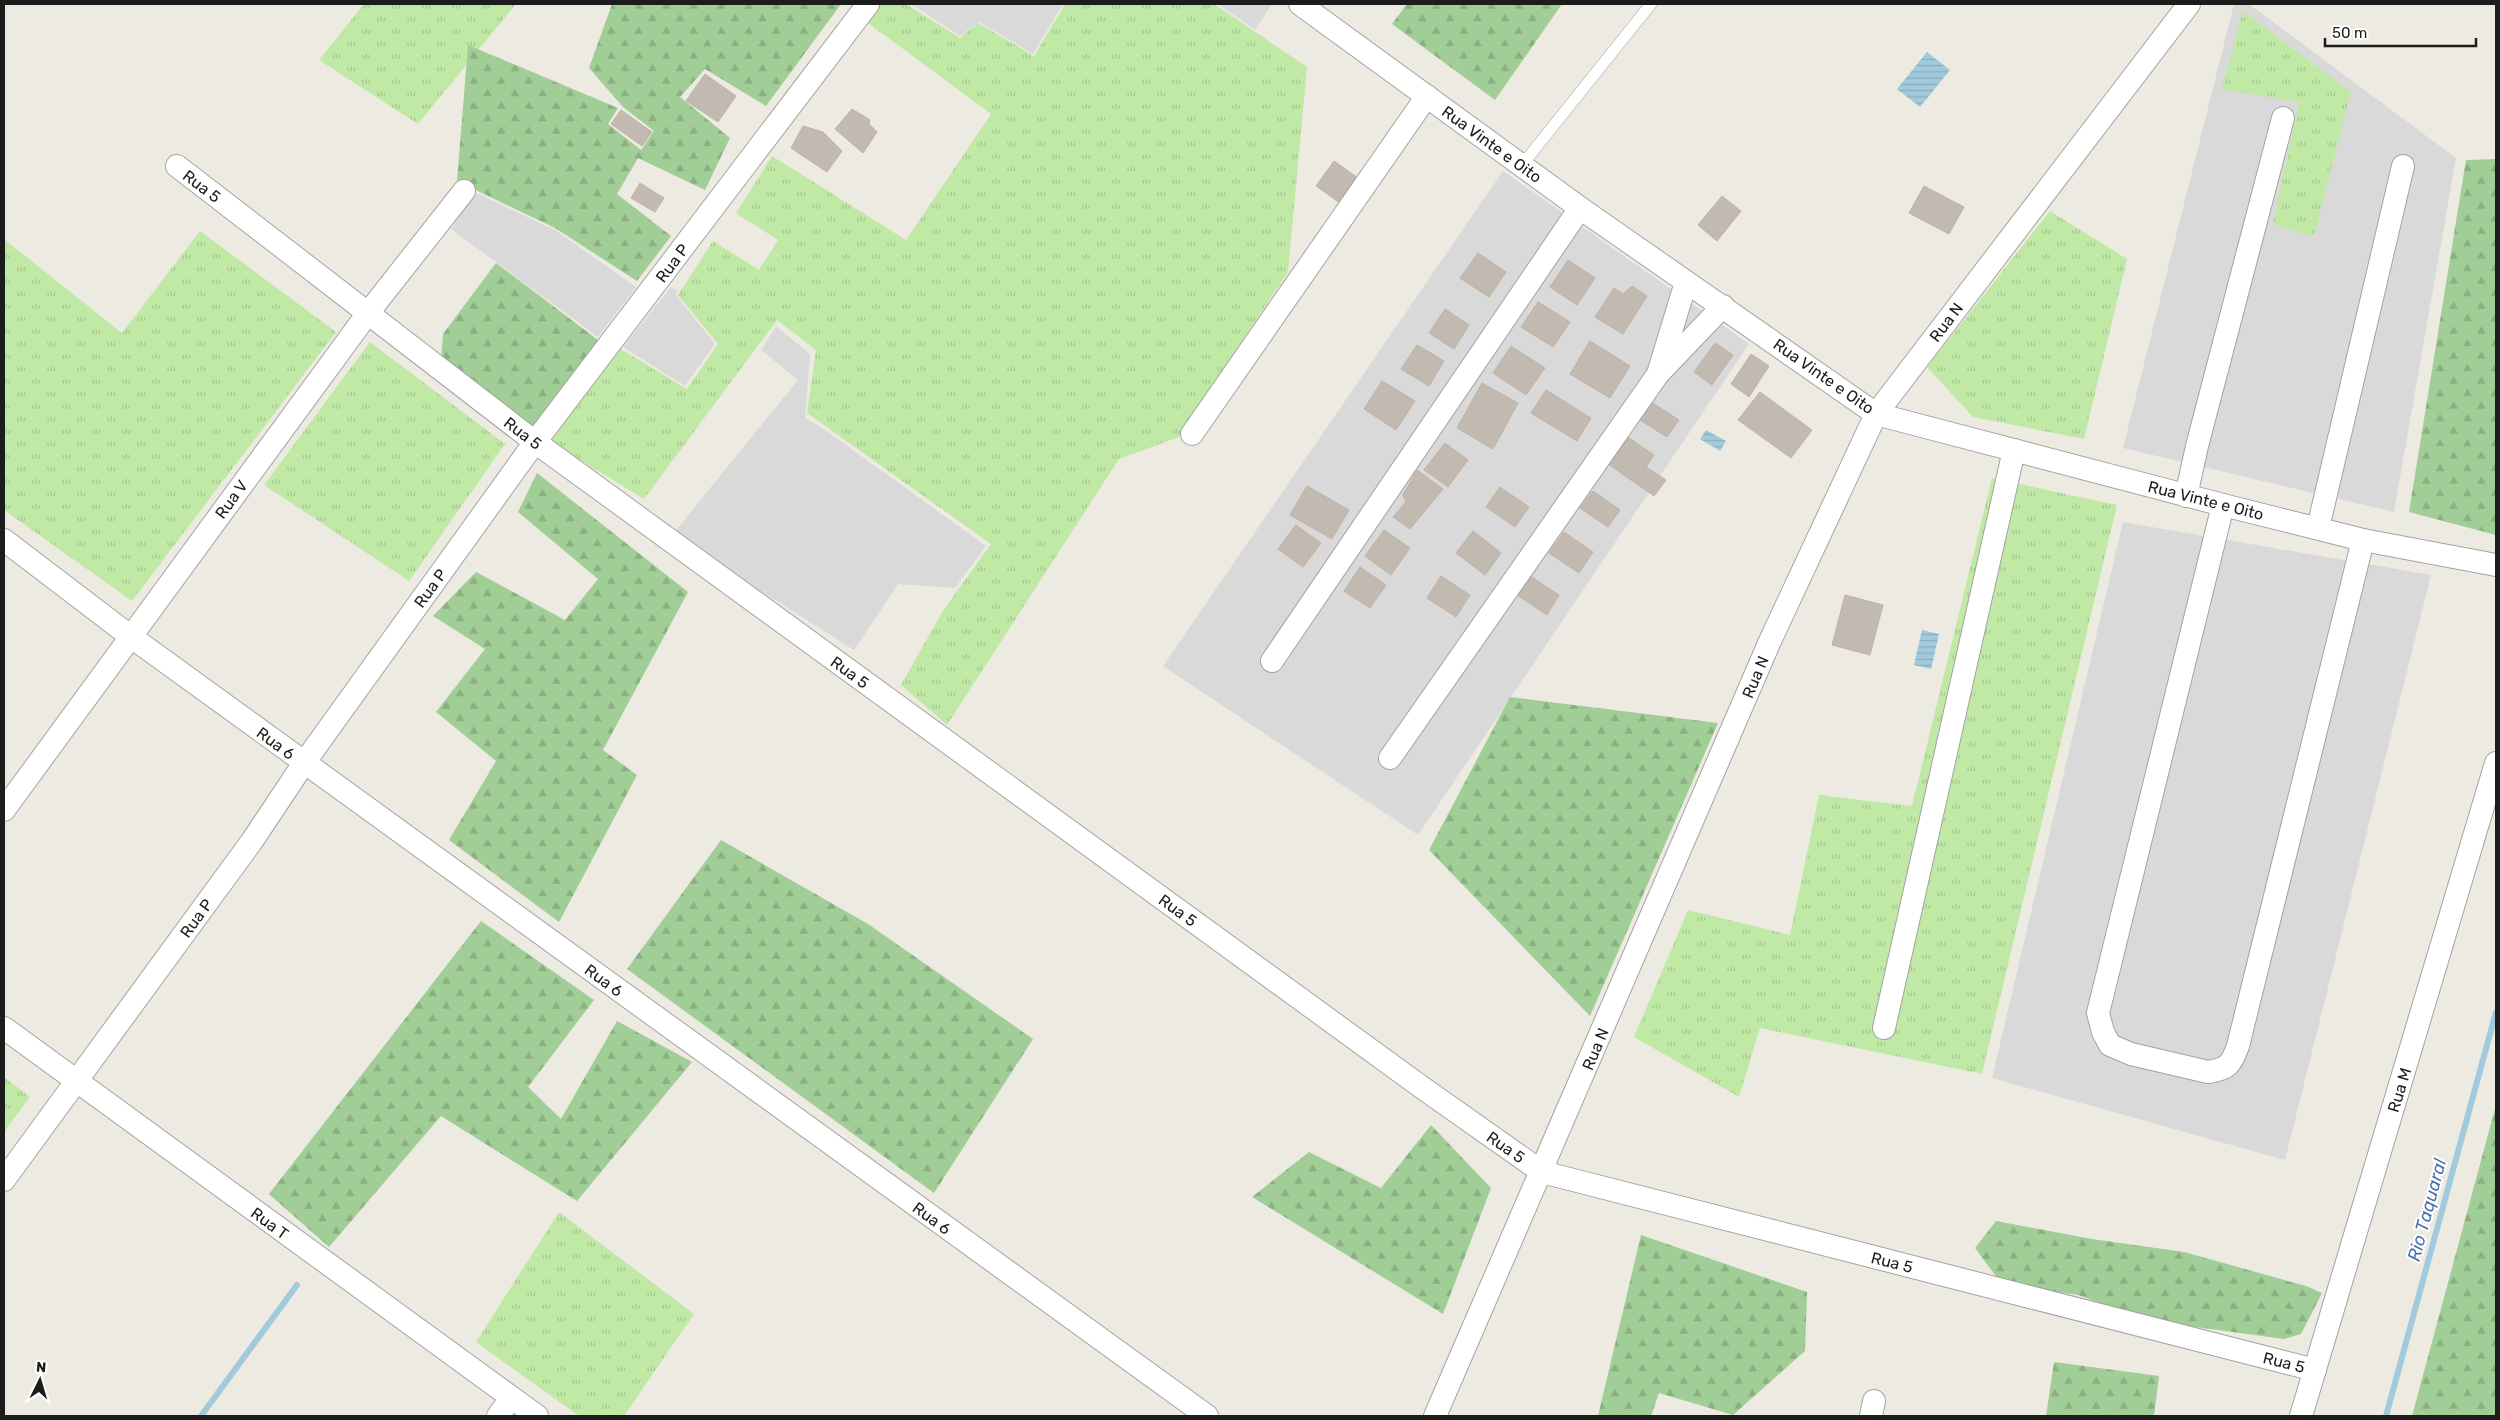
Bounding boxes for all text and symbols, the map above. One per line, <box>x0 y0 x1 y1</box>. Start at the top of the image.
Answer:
scale bar <box>2325 15 2476 47</box>
text: 50 m <box>2332 24 2367 42</box>
street label: Rua Vinte e Oito <box>1438 102 1545 187</box>
street label: Rua 5 <box>179 166 224 207</box>
street label: Rua P <box>652 240 693 286</box>
street label: Rua N <box>1926 299 1967 346</box>
street label: Rua Vinte e Oito <box>1770 335 1878 418</box>
street label: Rua 5 <box>500 413 545 454</box>
street label: Rua V <box>211 476 252 522</box>
street label: Rua Vinte e Oito <box>2146 477 2266 524</box>
street label: Rua P <box>410 565 451 611</box>
street label: Rua 5 <box>827 652 872 693</box>
street label: Rua N <box>1738 653 1773 701</box>
street label: Rua 6 <box>253 723 299 764</box>
street label: Rua 5 <box>1155 890 1200 931</box>
street label: Rua P <box>176 895 217 941</box>
street label: Rua 6 <box>581 960 627 1001</box>
street label: Rua N <box>1578 1025 1613 1073</box>
street label: Rua M <box>2384 1066 2415 1115</box>
street label: Rua 5 <box>1483 1127 1529 1167</box>
water label: Rio Taquaral <box>2403 1156 2451 1264</box>
street label: Rua 6 <box>909 1198 955 1239</box>
street label: Rua T <box>247 1203 292 1243</box>
street label: Rua 5 <box>1869 1248 1915 1277</box>
street label: Rua 5 <box>2261 1348 2307 1377</box>
north arrow <box>15 1355 65 1405</box>
text: N <box>35 1359 47 1376</box>

